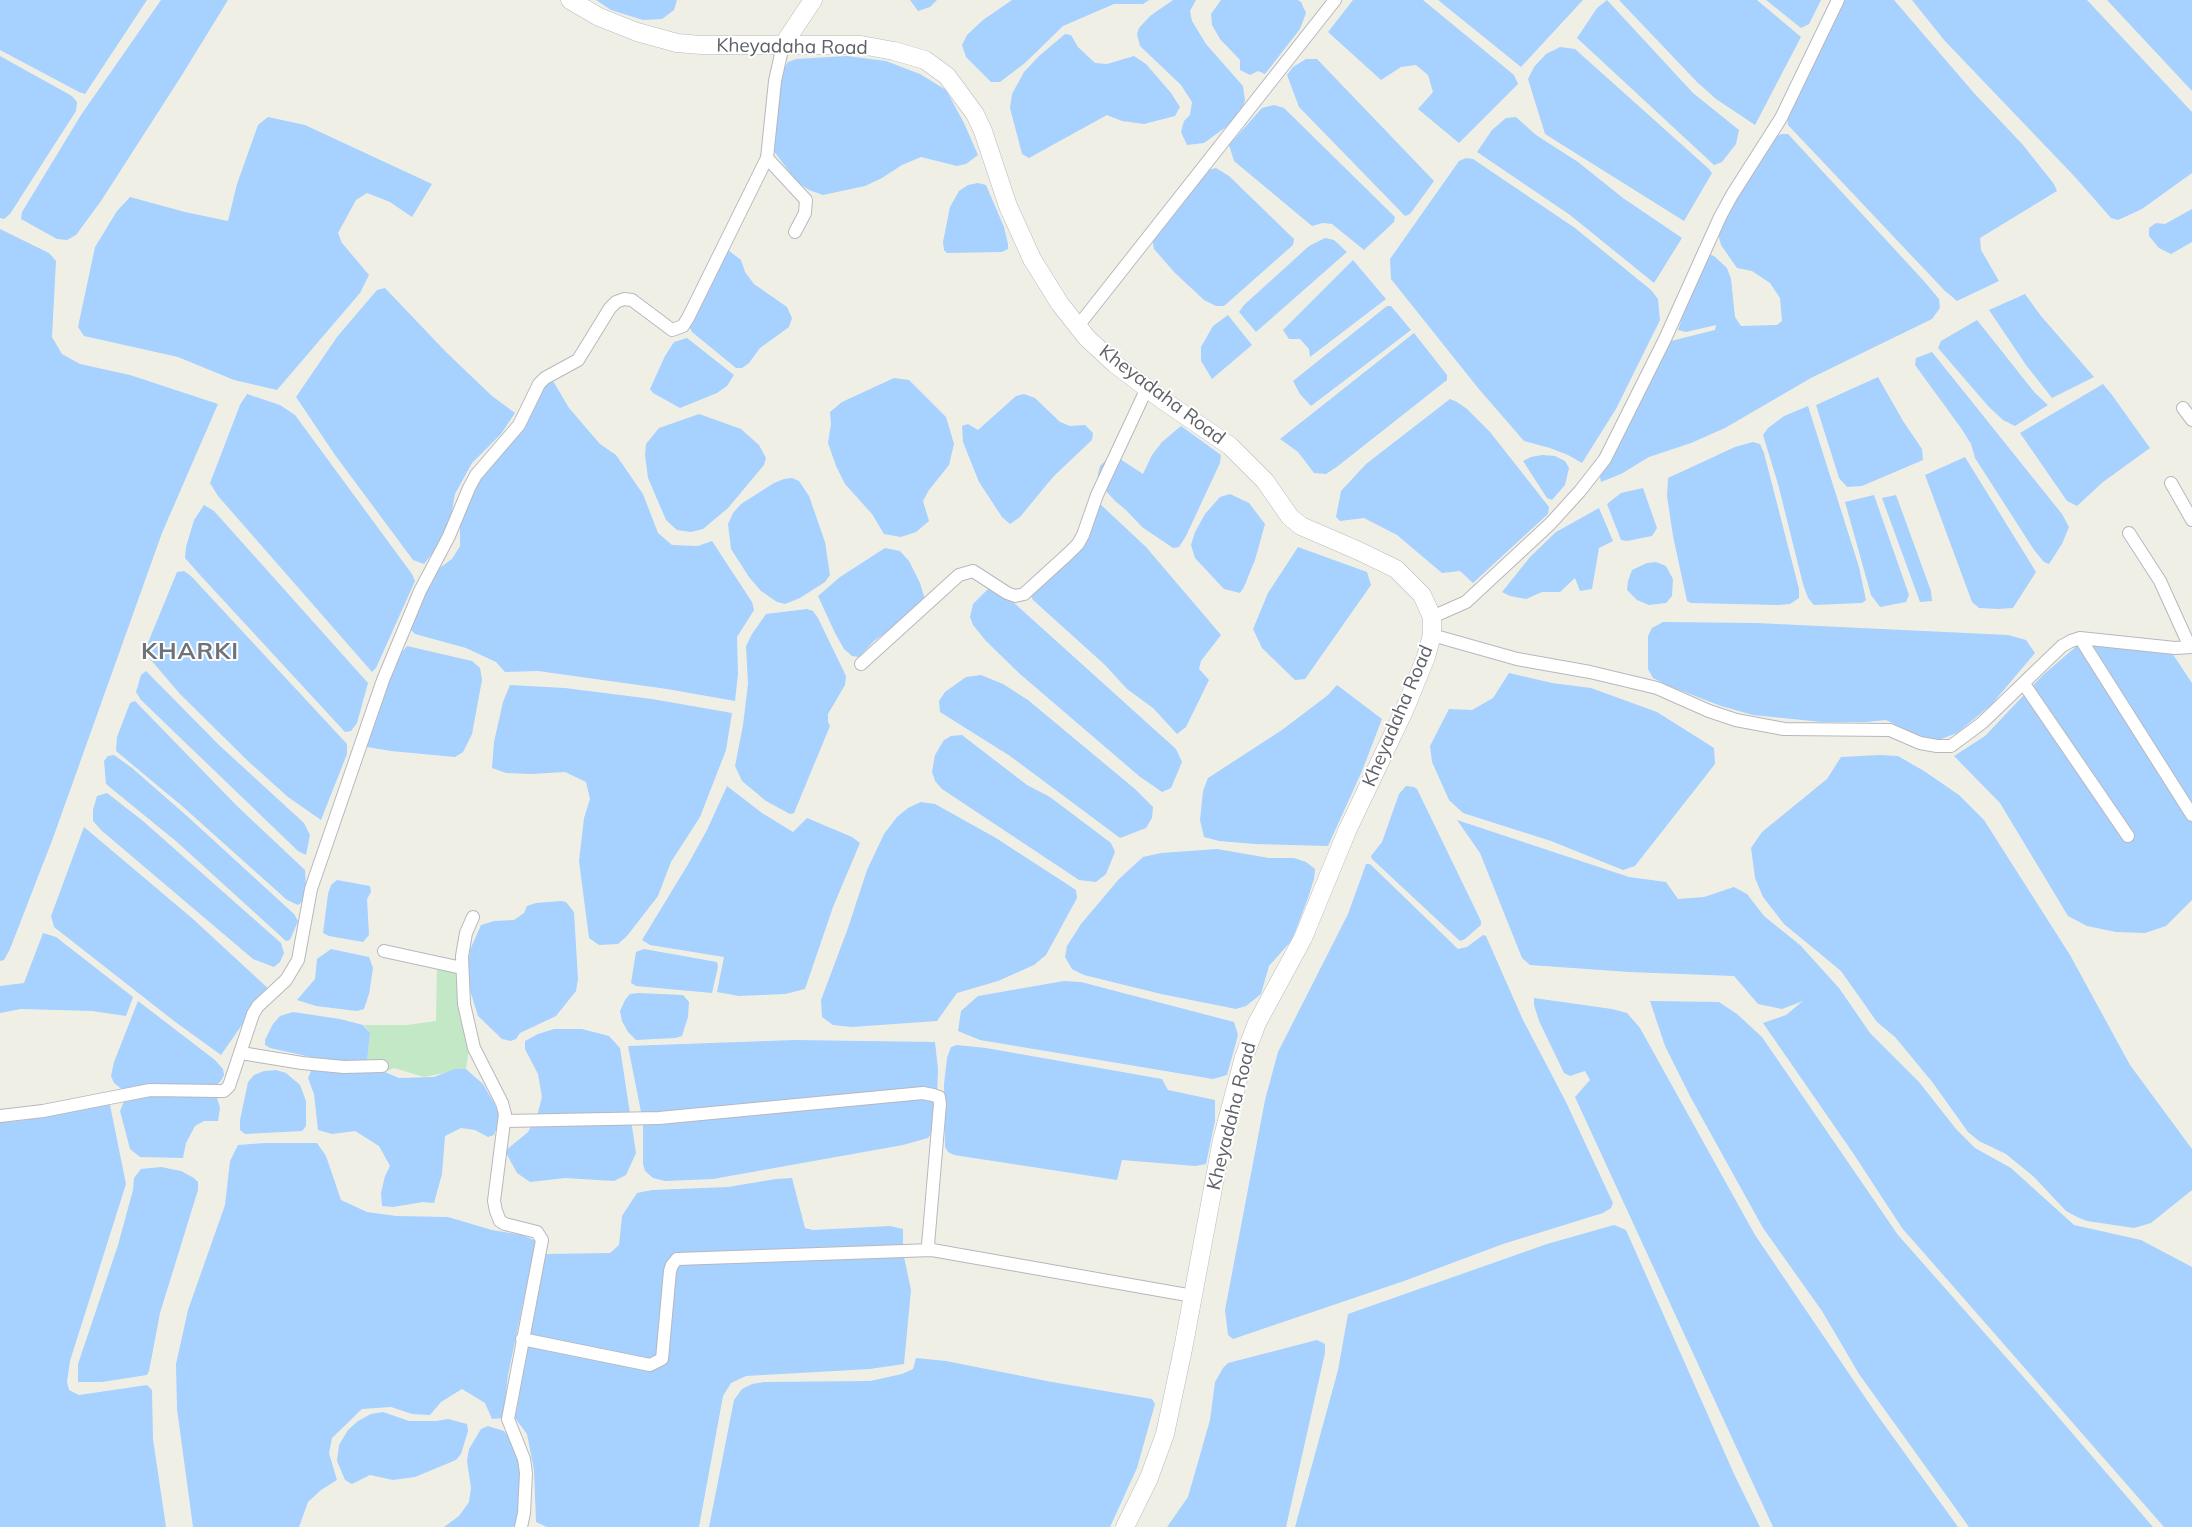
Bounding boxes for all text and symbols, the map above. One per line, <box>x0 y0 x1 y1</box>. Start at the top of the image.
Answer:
street label: Kheyadaha Road <box>716 34 868 60</box>
street label: Kheyadaha Road <box>1095 340 1229 450</box>
district label: KHARKI <box>140 638 240 666</box>
street label: Kheyadaha Road <box>1358 642 1438 790</box>
street label: Kheyadaha Road <box>1203 1040 1261 1192</box>

